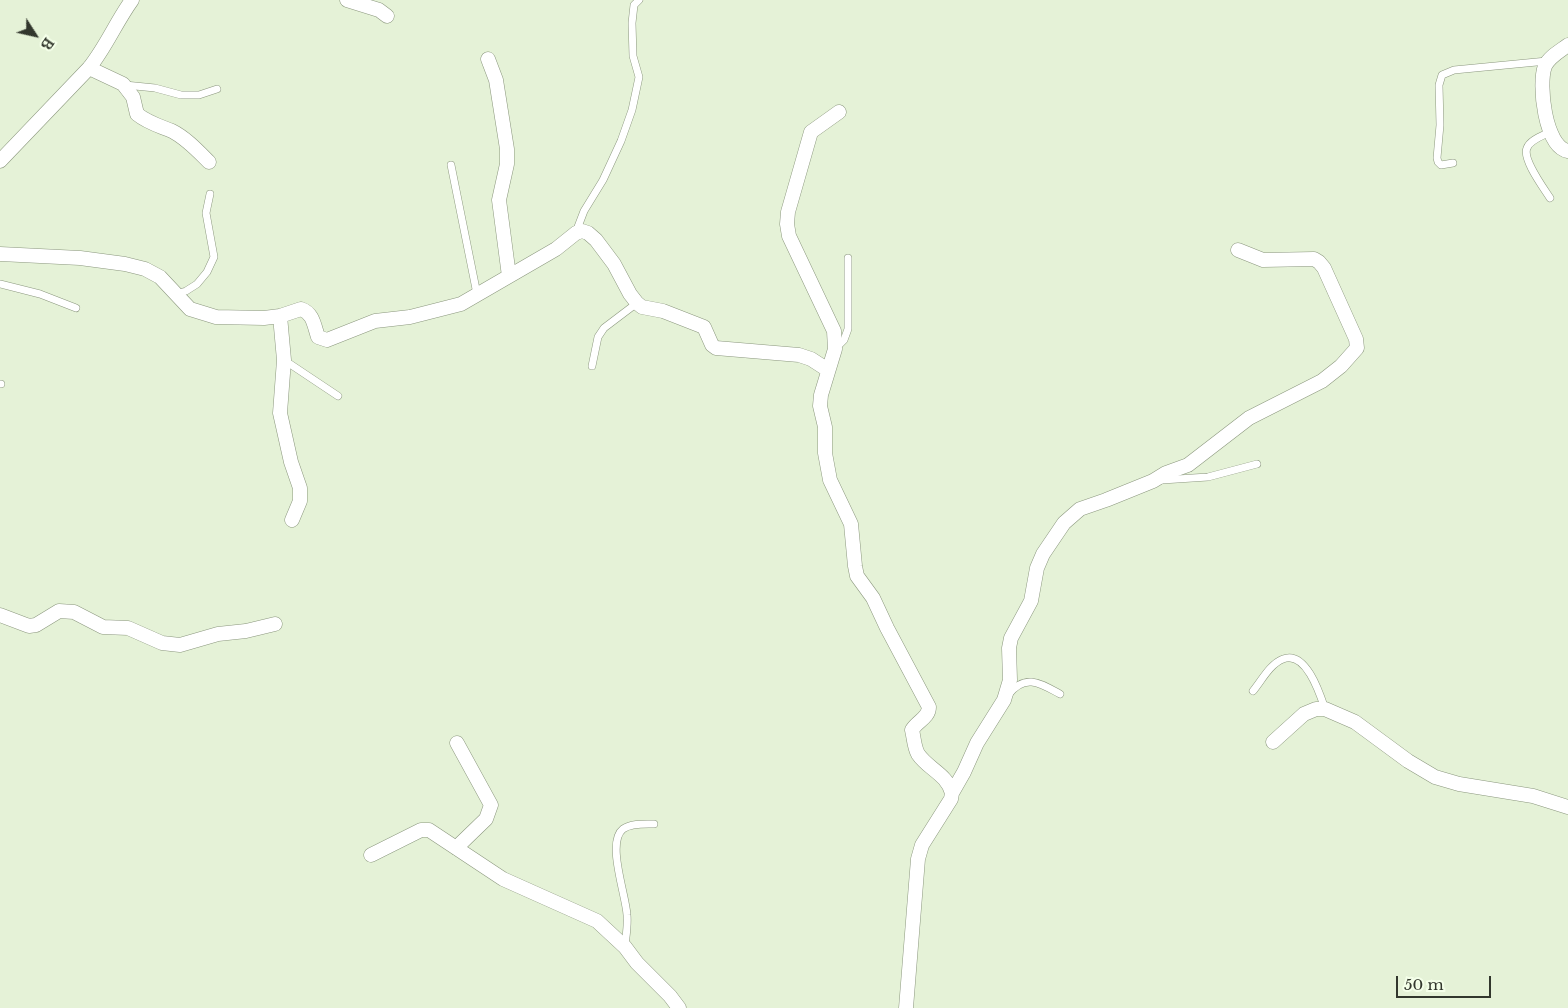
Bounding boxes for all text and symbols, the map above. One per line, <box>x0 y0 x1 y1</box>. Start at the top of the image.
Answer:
north arrow <box>10 10 60 60</box>
text: B <box>37 34 58 53</box>
scale bar <box>1398 966 1493 998</box>
text: 50 m <box>1404 975 1444 994</box>

